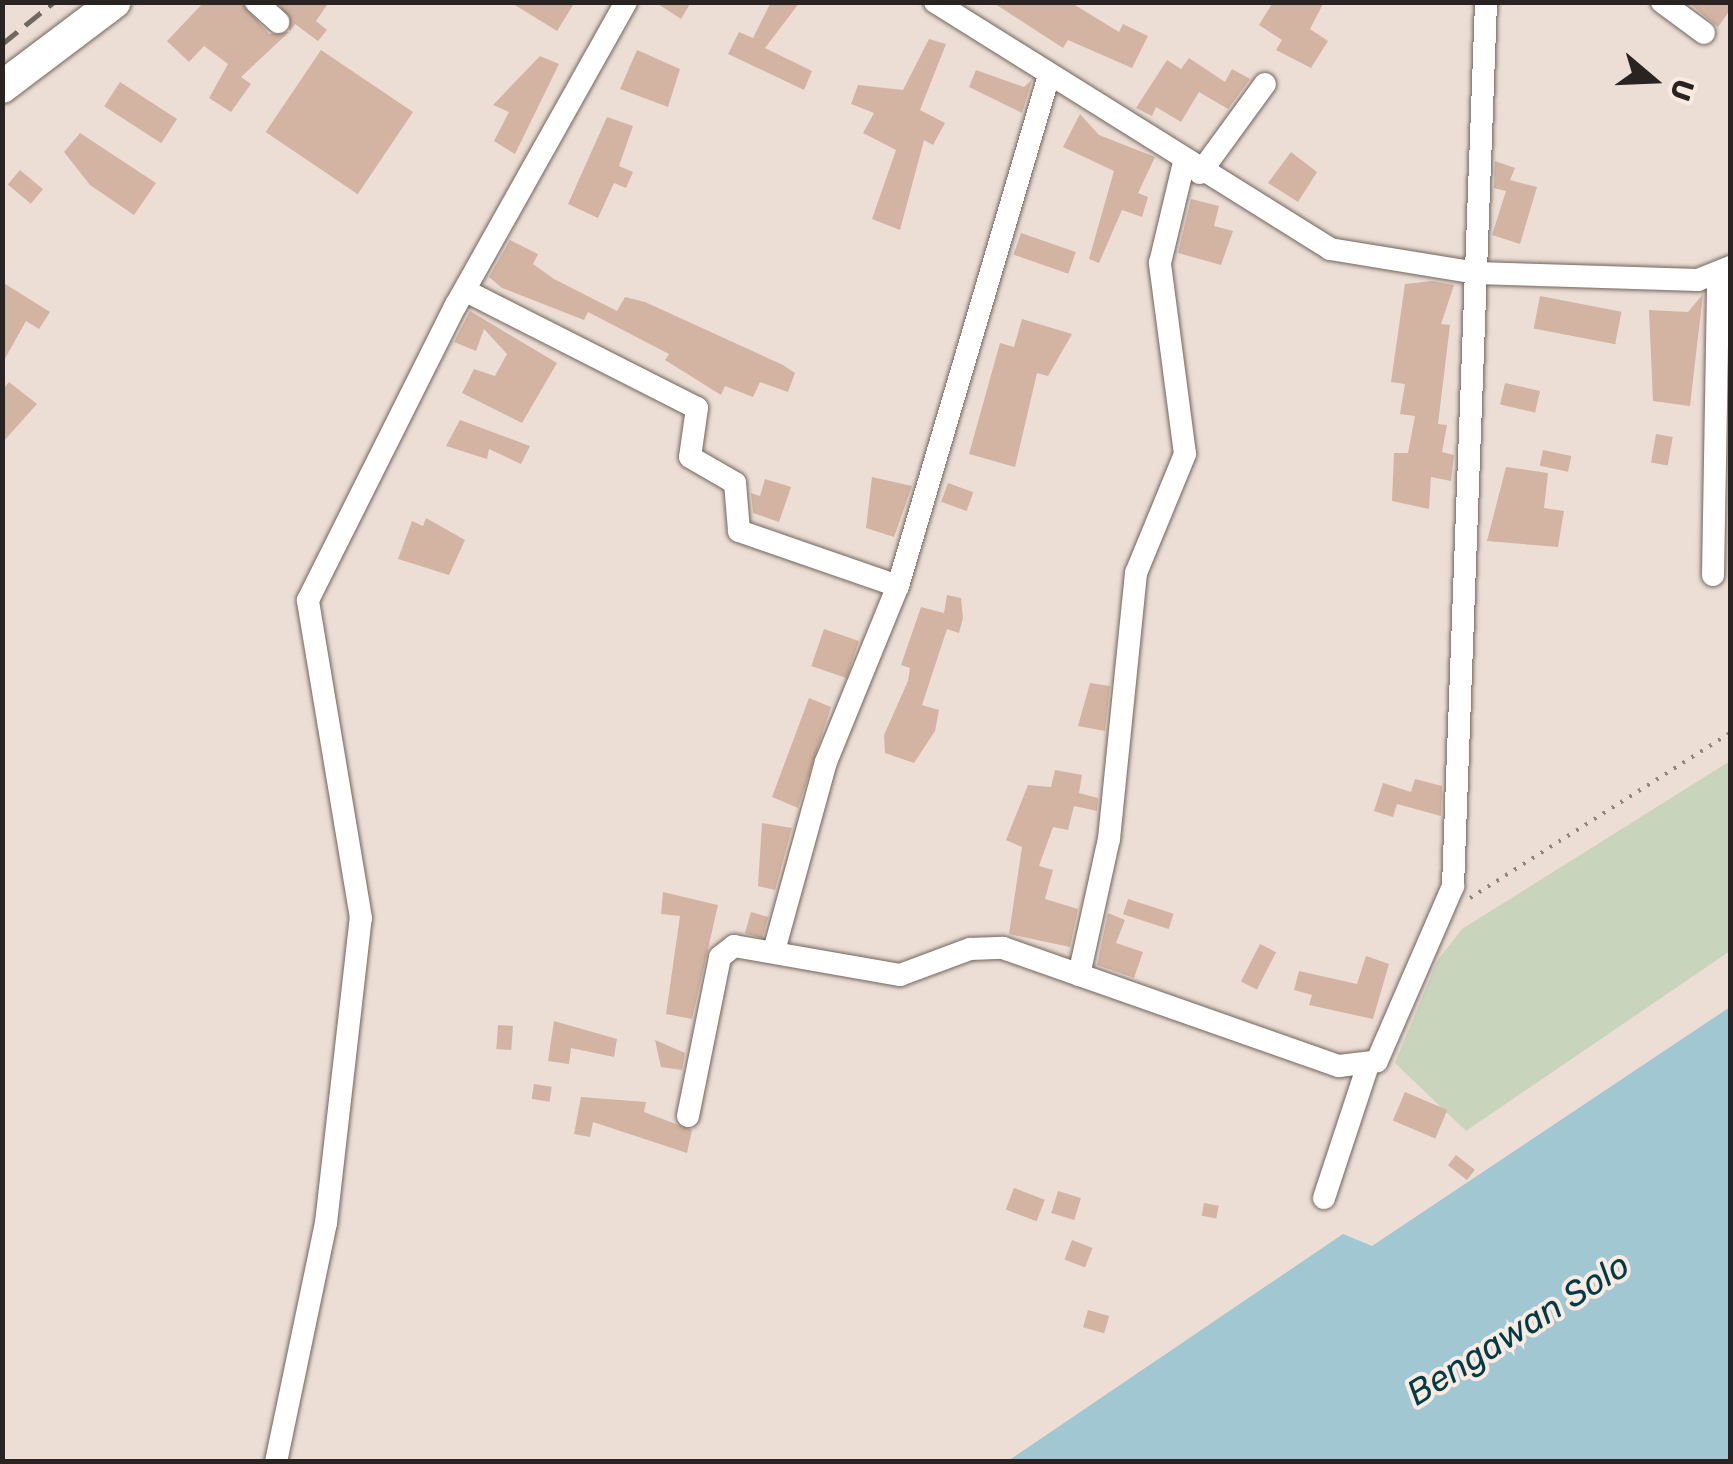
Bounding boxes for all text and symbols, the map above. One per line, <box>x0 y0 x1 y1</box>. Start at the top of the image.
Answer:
north arrow <box>1603 30 1703 130</box>
text: U <box>1663 75 1701 105</box>
water label: Bengawan Solo <box>1399 1244 1637 1414</box>

